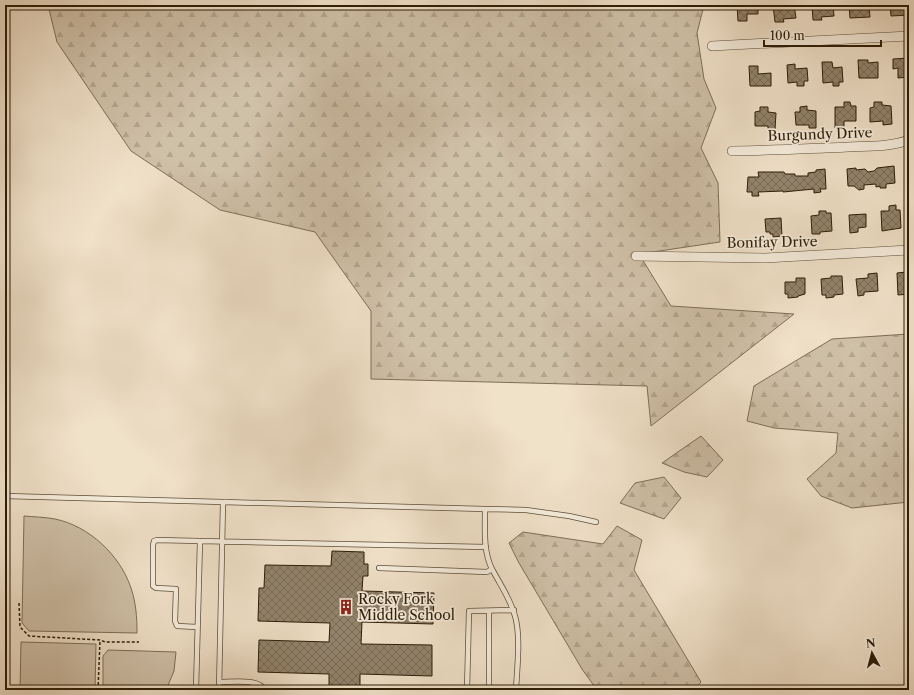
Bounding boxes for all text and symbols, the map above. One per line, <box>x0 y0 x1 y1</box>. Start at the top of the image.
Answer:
scale bar <box>764 22 881 48</box>
text: 100 m <box>770 28 805 43</box>
street label: Burgundy Drive <box>767 123 873 145</box>
street label: Bonifay Drive <box>726 232 818 252</box>
place label: Rocky Fork Middle School <box>358 590 455 624</box>
building icon: Rocky Fork Middle School <box>337 598 355 616</box>
north arrow <box>852 633 892 673</box>
text: N <box>865 635 877 651</box>

